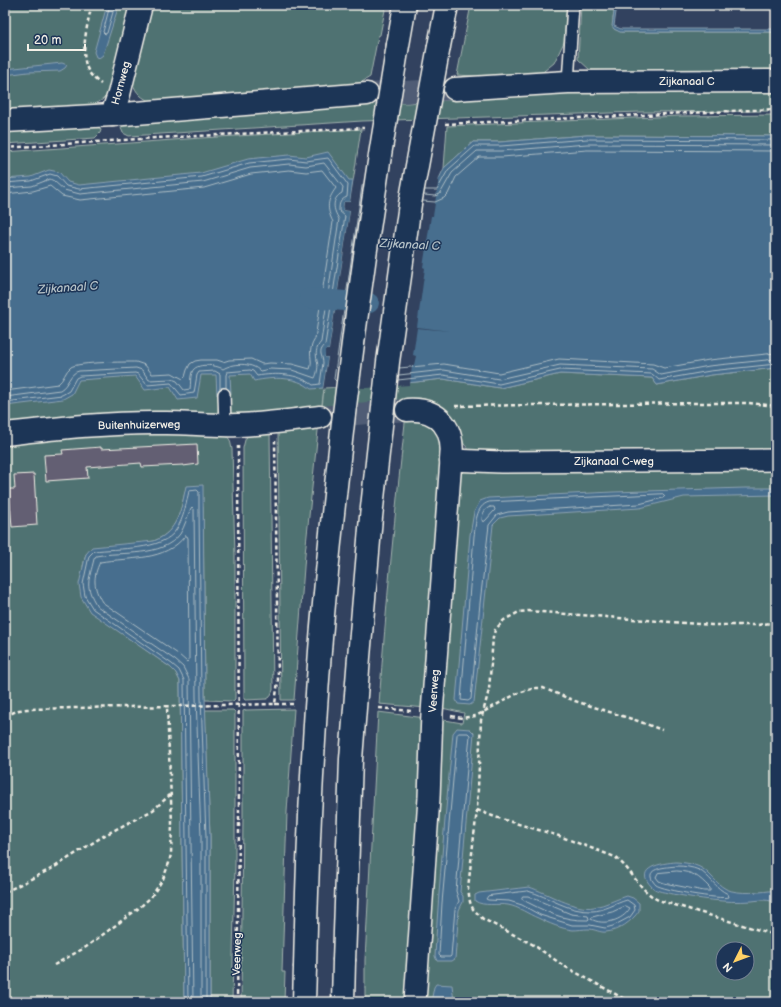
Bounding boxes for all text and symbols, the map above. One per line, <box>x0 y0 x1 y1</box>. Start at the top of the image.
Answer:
scale bar <box>28 26 85 52</box>
text: 20 m <box>34 33 61 48</box>
street label: Hornweg <box>109 60 133 106</box>
street label: Zijkanaal C <box>658 75 715 88</box>
water label: Zijkanaal C <box>379 236 441 254</box>
water label: Zijkanaal C <box>36 278 99 298</box>
street label: Buitenhuizerweg <box>98 418 180 432</box>
street label: Zijkanaal C-weg <box>573 455 654 468</box>
street label: Veerweg <box>426 669 442 713</box>
street label: Veerweg <box>230 932 244 976</box>
north arrow <box>715 941 755 981</box>
text: N <box>720 960 736 975</box>

